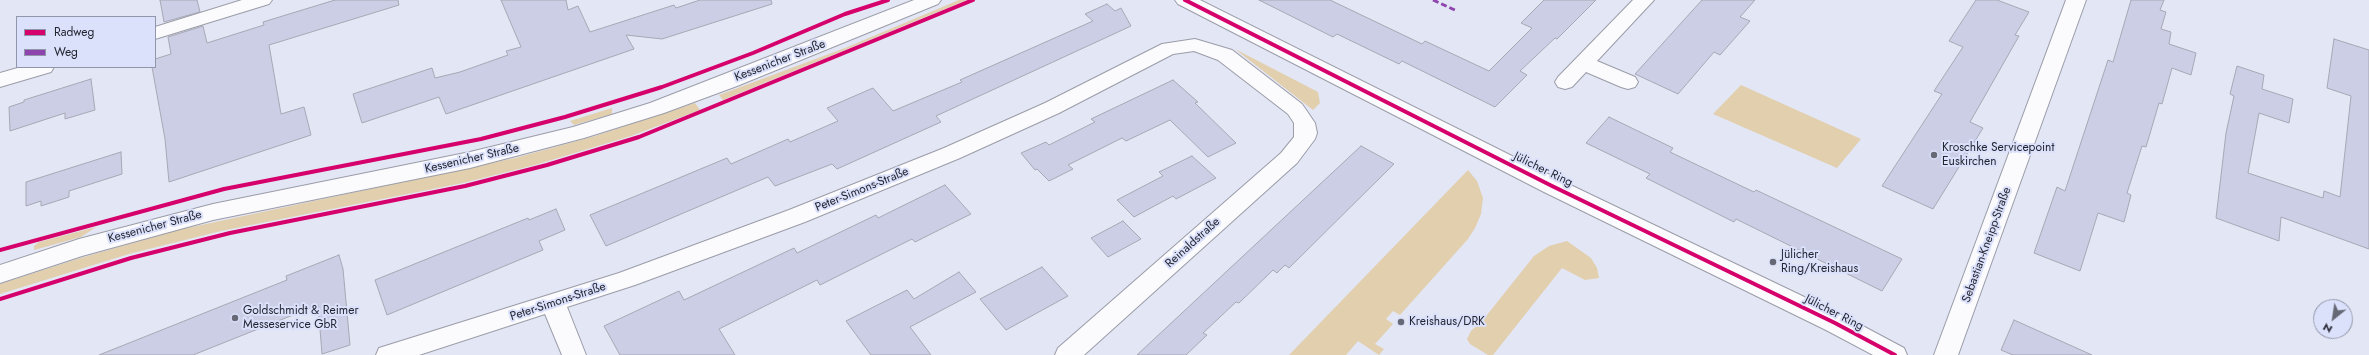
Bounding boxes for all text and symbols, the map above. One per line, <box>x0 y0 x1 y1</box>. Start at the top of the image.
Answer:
legend <box>16 16 156 68</box>
text: Radweg <box>54 23 94 41</box>
street label: Kessenicher Straße <box>733 37 827 85</box>
text: Weg <box>54 43 78 61</box>
street label: Kessenicher Straße <box>424 141 520 177</box>
place label: Kroschke Servicepoint Euskirchen <box>1942 141 2054 169</box>
street label: Jülicher Ring <box>1511 150 1575 190</box>
marker: Kroschke Servicepoint Euskirchen <box>1929 150 1939 160</box>
street label: Peter-Simons-Straße <box>813 165 911 215</box>
street label: Sebastian-Kneipp-Straße <box>1959 185 2015 305</box>
street label: Kessenicher Straße <box>107 208 203 246</box>
street label: Reinaldstraße <box>1163 215 1223 271</box>
place label: Jülicher Ring/Kreishaus <box>1781 248 1858 276</box>
marker: Jülicher Ring/Kreishaus <box>1768 257 1778 267</box>
street label: Peter-Simons-Straße <box>508 280 608 324</box>
street label: Jülicher Ring <box>1802 292 1866 334</box>
north arrow <box>2313 299 2353 339</box>
place label: Goldschmidt & Reimer Messeservice GbR <box>243 304 358 332</box>
marker: Goldschmidt & Reimer Messeservice GbR <box>230 313 240 323</box>
place label: Kreishaus/DRK <box>1409 315 1485 329</box>
marker: Kreishaus/DRK <box>1396 317 1406 327</box>
text: N <box>2320 319 2335 338</box>

